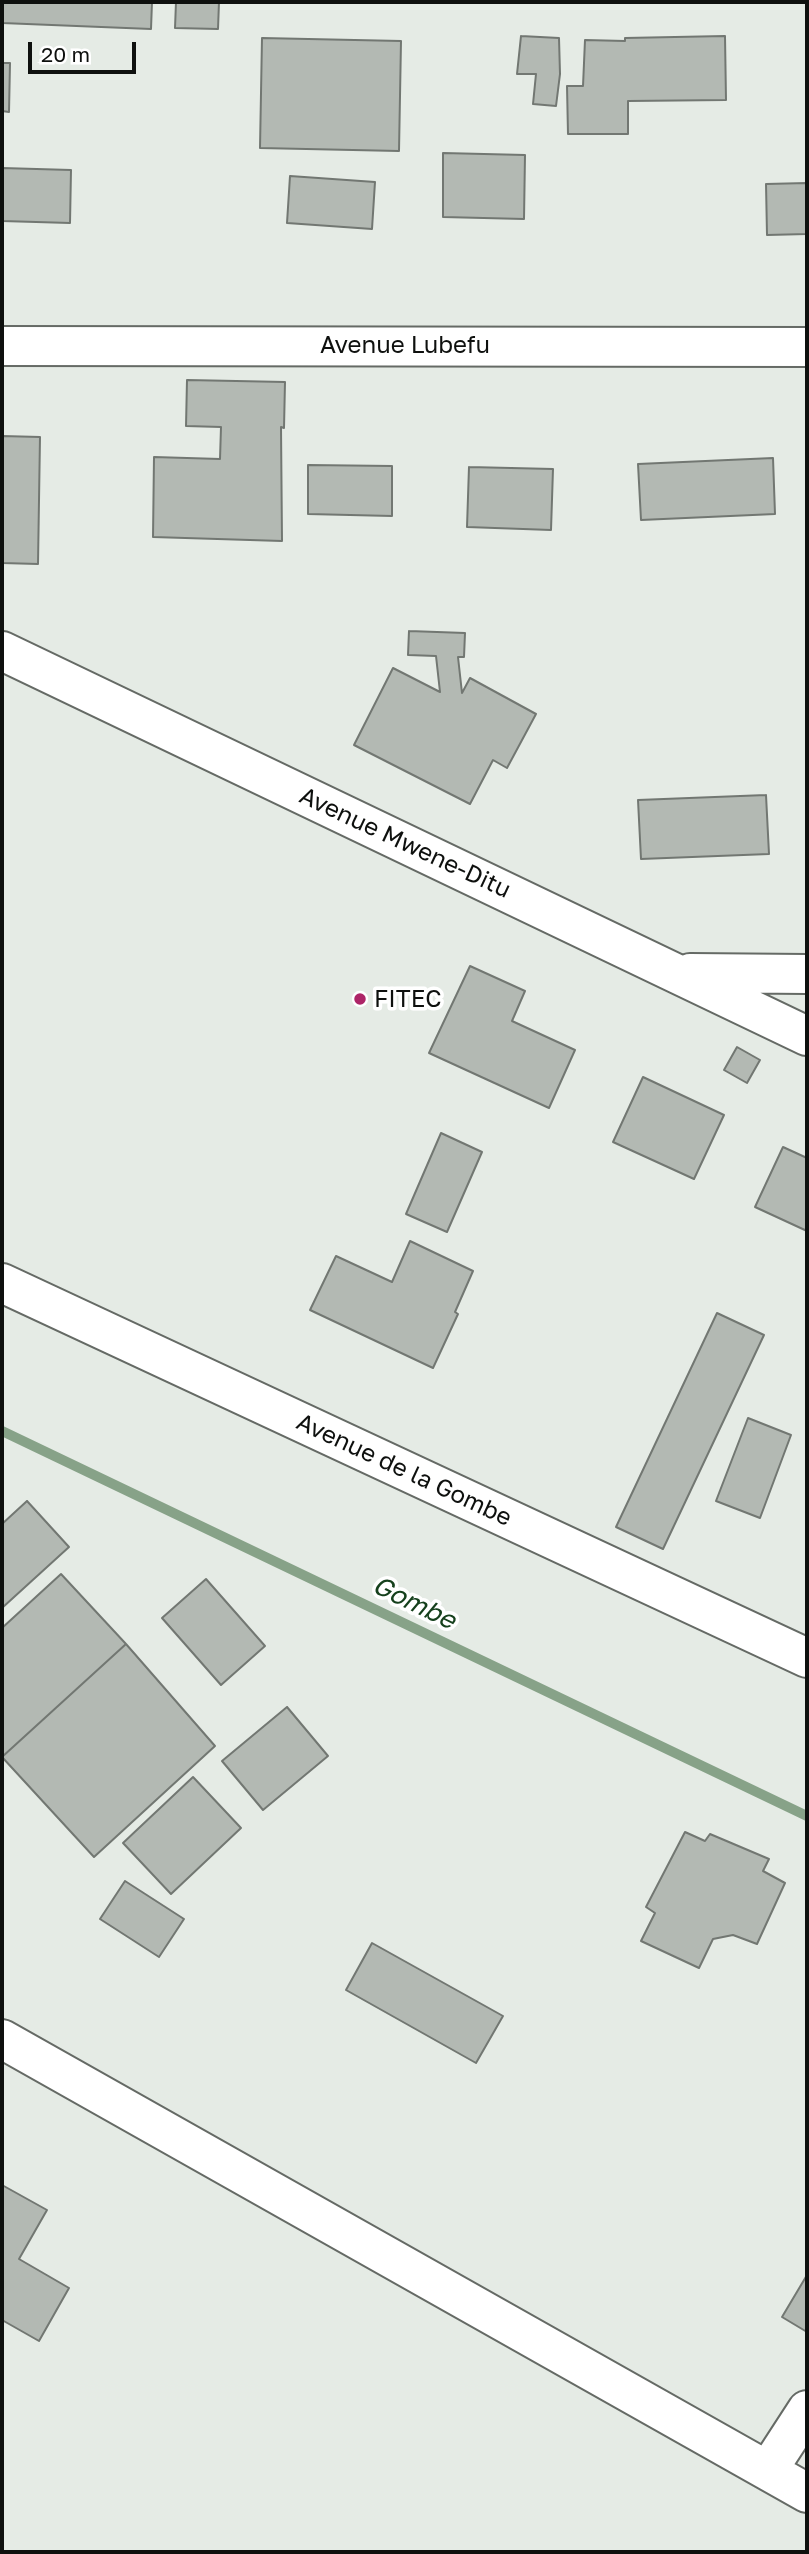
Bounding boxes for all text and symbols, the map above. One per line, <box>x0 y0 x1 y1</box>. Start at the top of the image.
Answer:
scale bar <box>32 28 140 72</box>
text: 20 m <box>41 41 90 67</box>
street label: Avenue Lubefu <box>320 331 490 359</box>
street label: Avenue Mwene-Ditu <box>295 781 515 905</box>
place label: FITEC <box>374 985 442 1013</box>
marker: FITEC <box>352 991 368 1007</box>
street label: Avenue de la Gombe <box>292 1408 516 1532</box>
water label: Gombe <box>368 1570 460 1636</box>

